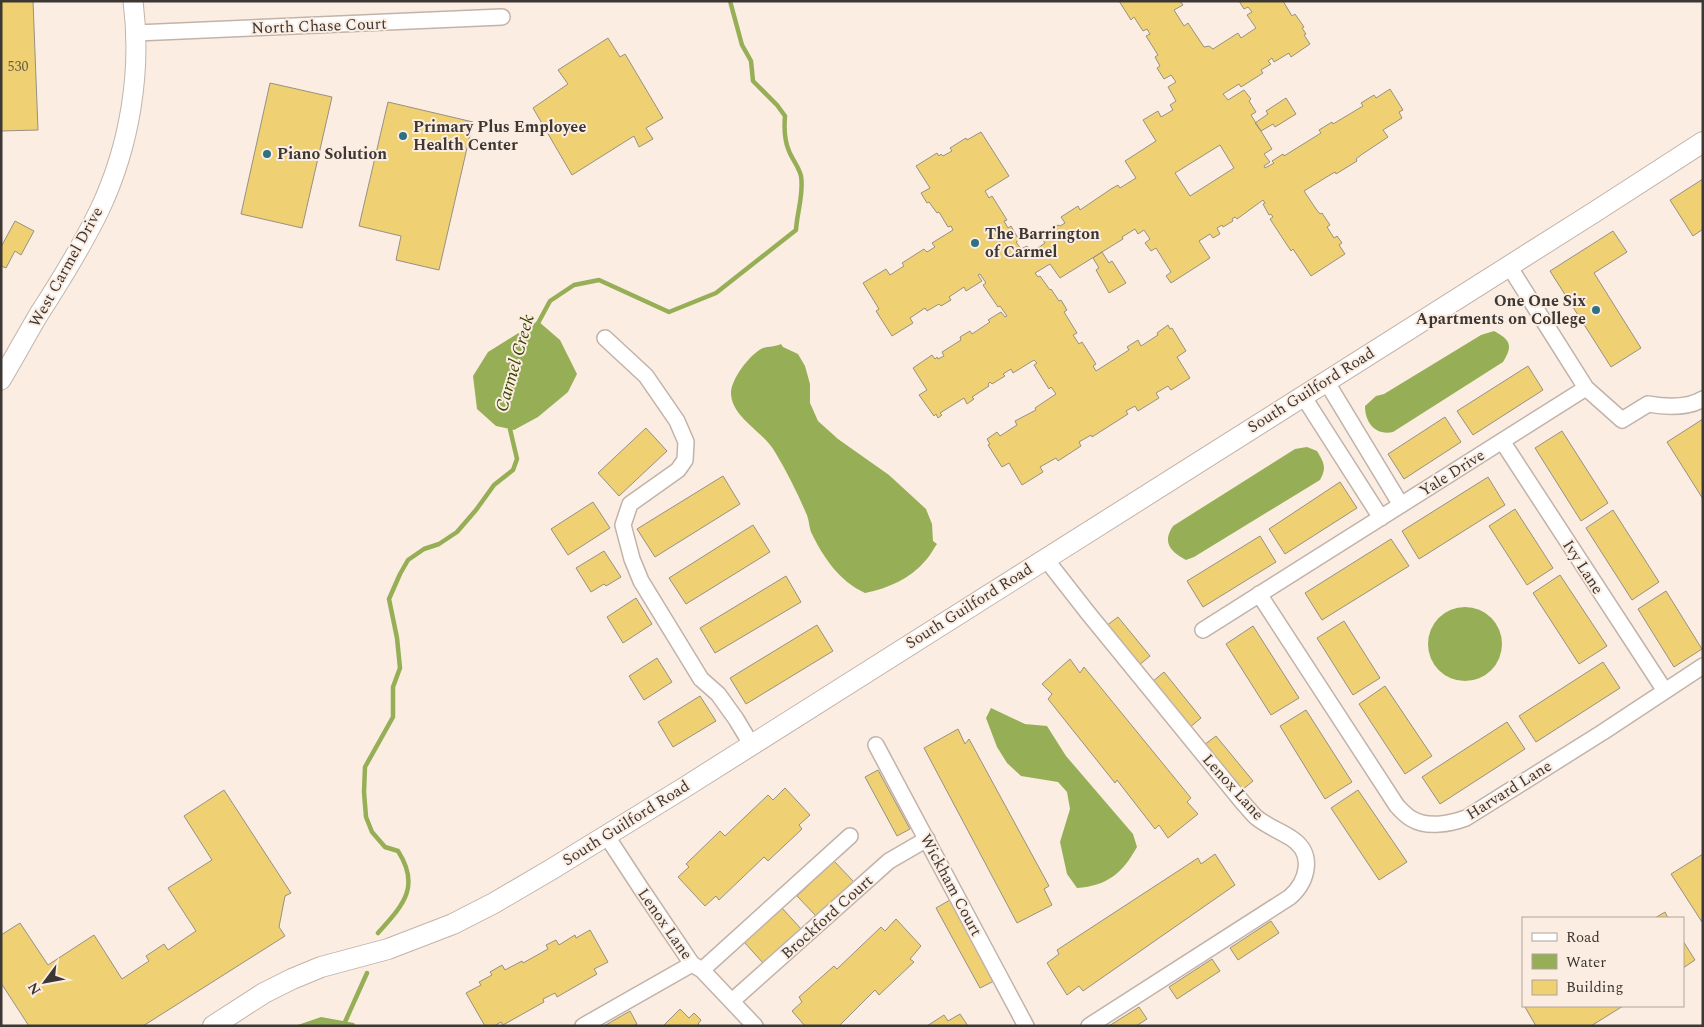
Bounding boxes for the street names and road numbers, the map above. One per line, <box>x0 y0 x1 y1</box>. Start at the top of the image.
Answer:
street label: North Chase Court <box>251 12 387 40</box>
street label: West Carmel Drive <box>23 202 109 332</box>
street label: South Guilford Road <box>1243 341 1379 439</box>
street label: Yale Drive <box>1414 443 1490 503</box>
street label: Ivy Lane <box>1556 535 1610 599</box>
street label: South Guilford Road <box>901 557 1037 655</box>
street label: Lenox Lane <box>1196 748 1270 826</box>
street label: Harvard Lane <box>1462 754 1556 826</box>
street label: South Guilford Road <box>558 774 694 872</box>
street label: Wickham Court <box>914 829 988 941</box>
street label: Brockford Court <box>776 869 879 965</box>
street label: Lenox Lane <box>631 883 699 965</box>

